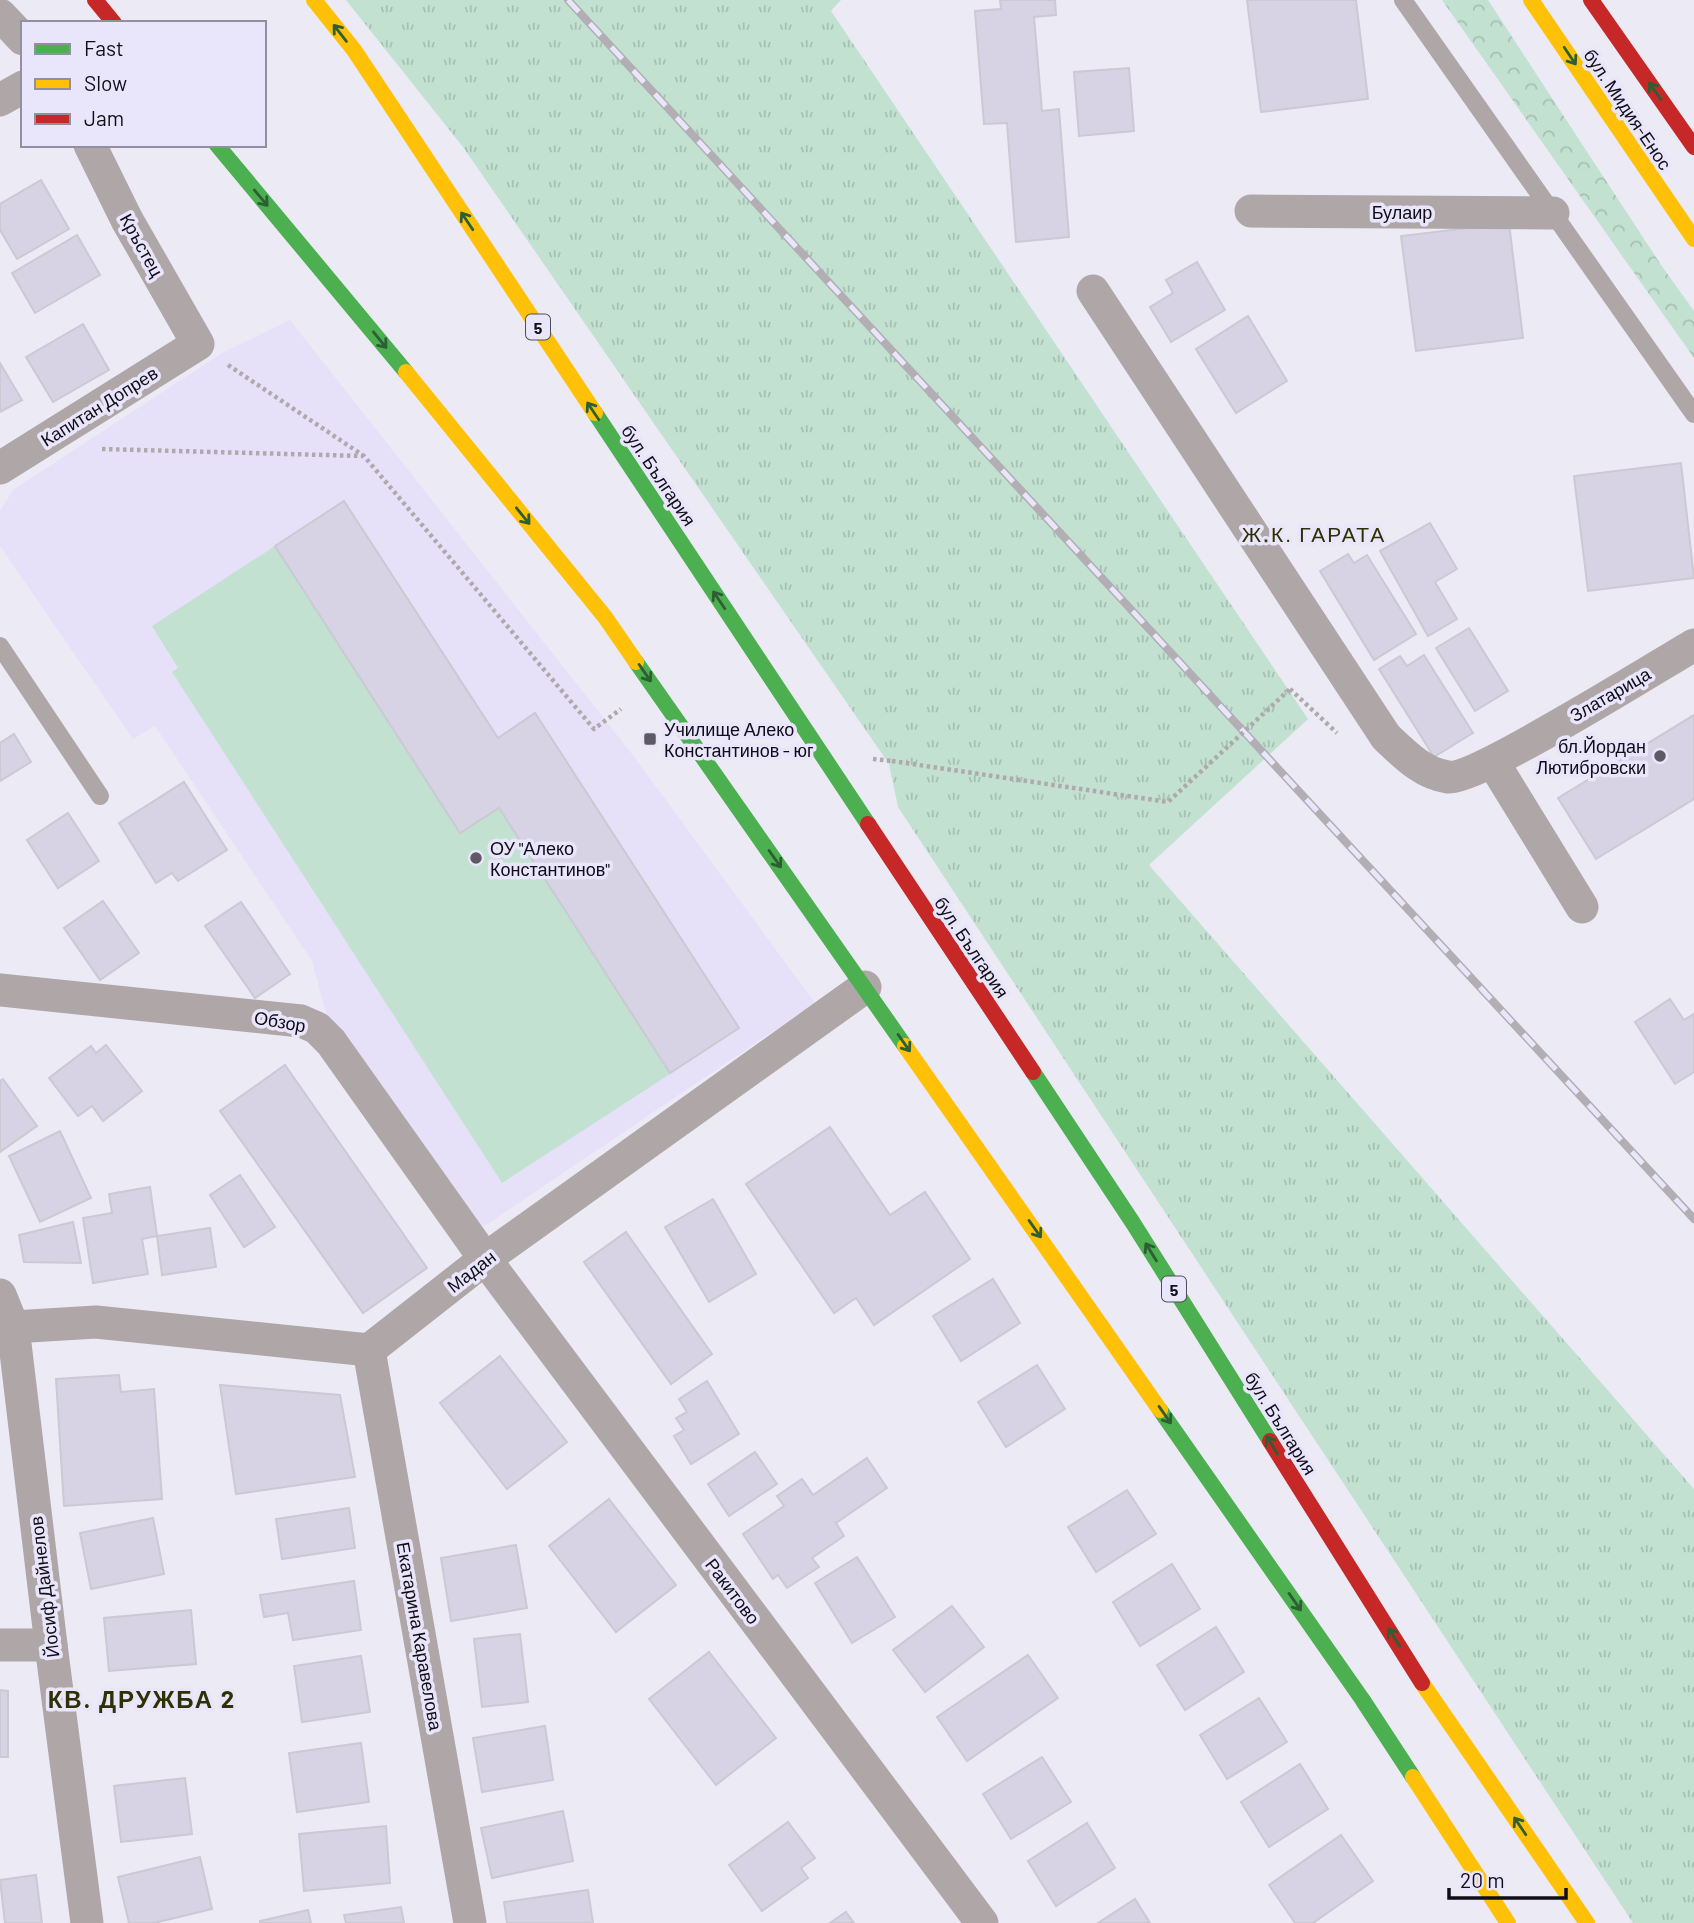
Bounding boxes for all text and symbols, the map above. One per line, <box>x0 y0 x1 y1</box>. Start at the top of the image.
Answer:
legend <box>21 21 266 147</box>
one-way arrow <box>332 24 348 42</box>
text: Fast <box>84 35 124 60</box>
street label: бул. Мидия-Енос <box>1579 44 1677 174</box>
one-way arrow <box>1563 46 1577 66</box>
text: Slow <box>84 70 127 95</box>
one-way arrow <box>1648 82 1662 101</box>
text: Jam <box>84 105 124 130</box>
one-way arrow <box>253 188 268 206</box>
street label: Булаир <box>1372 201 1432 223</box>
street label: Кръстец <box>116 209 168 281</box>
one-way arrow <box>460 212 475 231</box>
road number: 5 <box>526 314 550 340</box>
one-way arrow <box>372 330 388 348</box>
street label: Капитан Допрев <box>37 361 161 451</box>
one-way arrow <box>586 402 600 421</box>
street label: бул. България <box>617 420 701 530</box>
one-way arrow <box>516 507 531 525</box>
district label: Ж.К. ГАРАТА <box>1242 521 1386 546</box>
one-way arrow <box>712 591 726 610</box>
street label: Златарица <box>1566 662 1655 726</box>
one-way arrow <box>638 663 652 682</box>
place label: Училище Алеко Константинов - юг <box>664 718 814 761</box>
marker: Училище Алеко Константинов - юг <box>642 731 658 747</box>
place label: бл.Йордан Лютибровски <box>1536 735 1646 778</box>
marker: бл.Йордан Лютибровски <box>1652 748 1668 764</box>
place label: ОУ "Алеко Константинов" <box>490 837 610 880</box>
one-way arrow <box>768 849 782 868</box>
marker: ОУ "Алеко Константинов" <box>468 850 484 866</box>
street label: бул. България <box>930 892 1014 1002</box>
street label: Обзор <box>252 1006 308 1036</box>
one-way arrow <box>897 1033 911 1052</box>
one-way arrow <box>1028 1219 1042 1238</box>
one-way arrow <box>1144 1243 1158 1263</box>
street label: Мадан <box>442 1245 500 1297</box>
road number: 5 <box>1162 1276 1186 1302</box>
street label: бул. България <box>1241 1367 1321 1479</box>
one-way arrow <box>1158 1405 1172 1424</box>
one-way arrow <box>1265 1435 1279 1455</box>
street label: Йосиф Дайнелов <box>24 1515 64 1659</box>
street label: Екатарина Каравелова <box>393 1540 448 1733</box>
street label: Ракитово <box>701 1554 765 1628</box>
one-way arrow <box>1288 1592 1302 1611</box>
one-way arrow <box>1386 1628 1400 1648</box>
district label: КВ. ДРУЖБА 2 <box>48 1684 236 1713</box>
one-way arrow <box>1513 1817 1528 1836</box>
scale bar <box>1449 1856 1566 1900</box>
text: 20 m <box>1460 1867 1505 1892</box>

